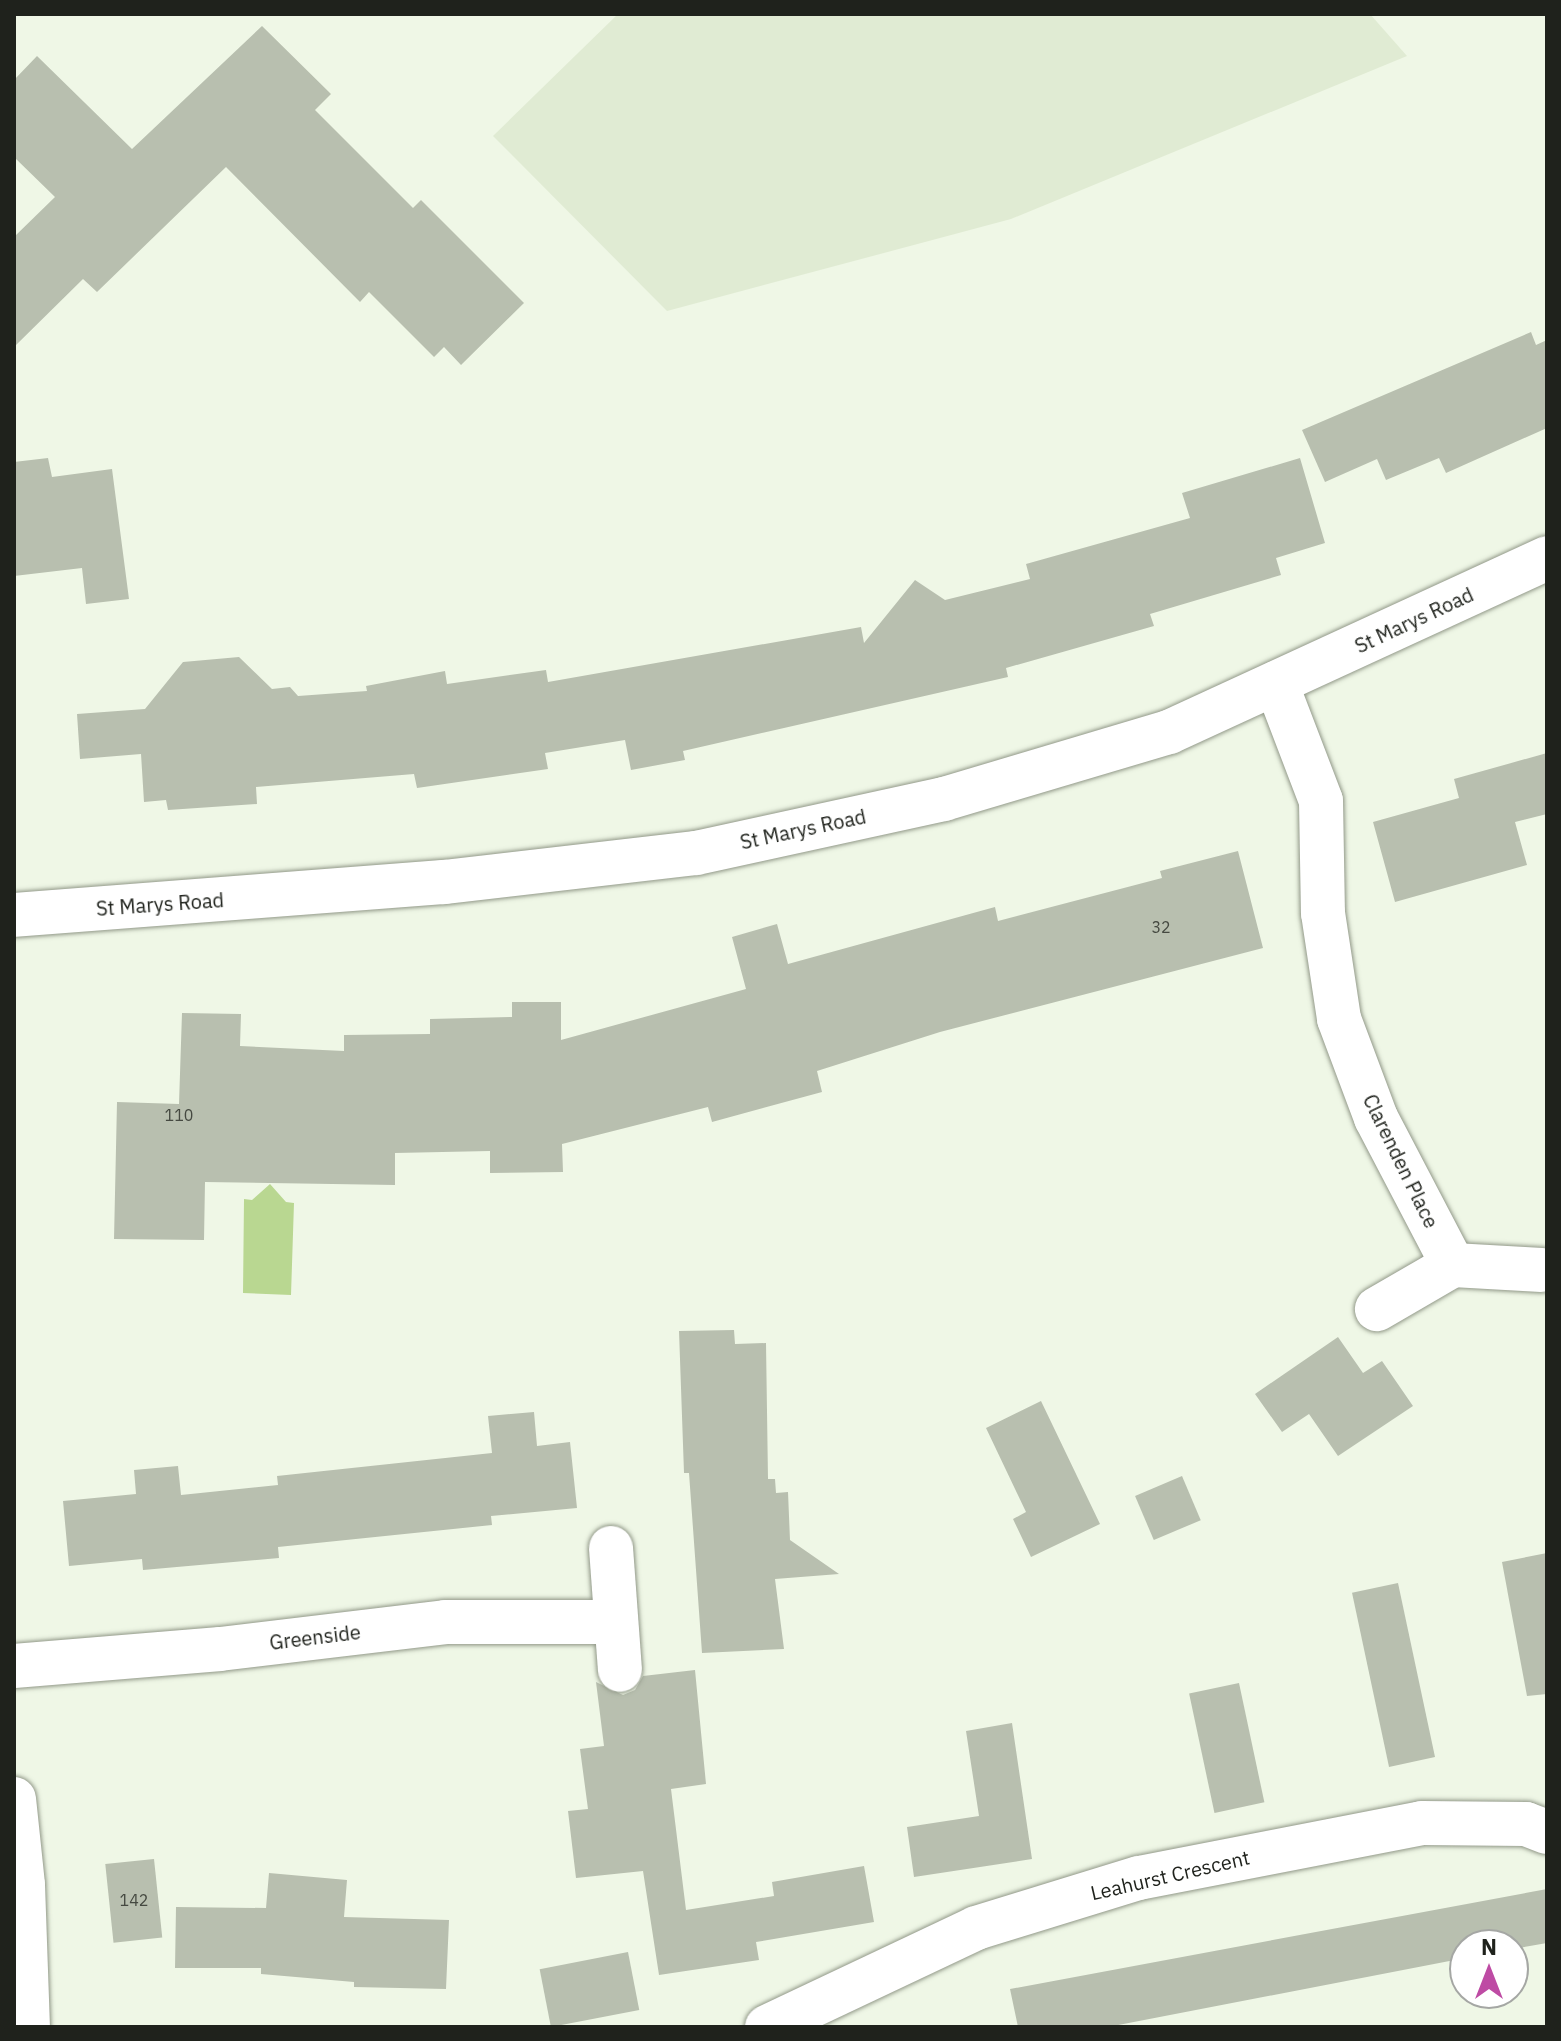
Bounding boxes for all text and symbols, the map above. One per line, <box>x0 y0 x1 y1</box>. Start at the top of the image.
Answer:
street label: St Marys Road <box>1351 582 1477 658</box>
street label: St Marys Road <box>738 804 868 854</box>
street label: St Marys Road <box>95 888 225 920</box>
house number: 32 <box>1151 917 1171 937</box>
street label: Clarenden Place <box>1358 1090 1444 1232</box>
house number: 110 <box>165 1105 193 1125</box>
street label: Greenside <box>268 1619 362 1655</box>
street label: Leahurst Crescent <box>1088 1845 1252 1905</box>
house number: 142 <box>120 1890 148 1910</box>
north arrow <box>1449 1929 1529 2009</box>
text: N <box>1481 1932 1497 1961</box>

